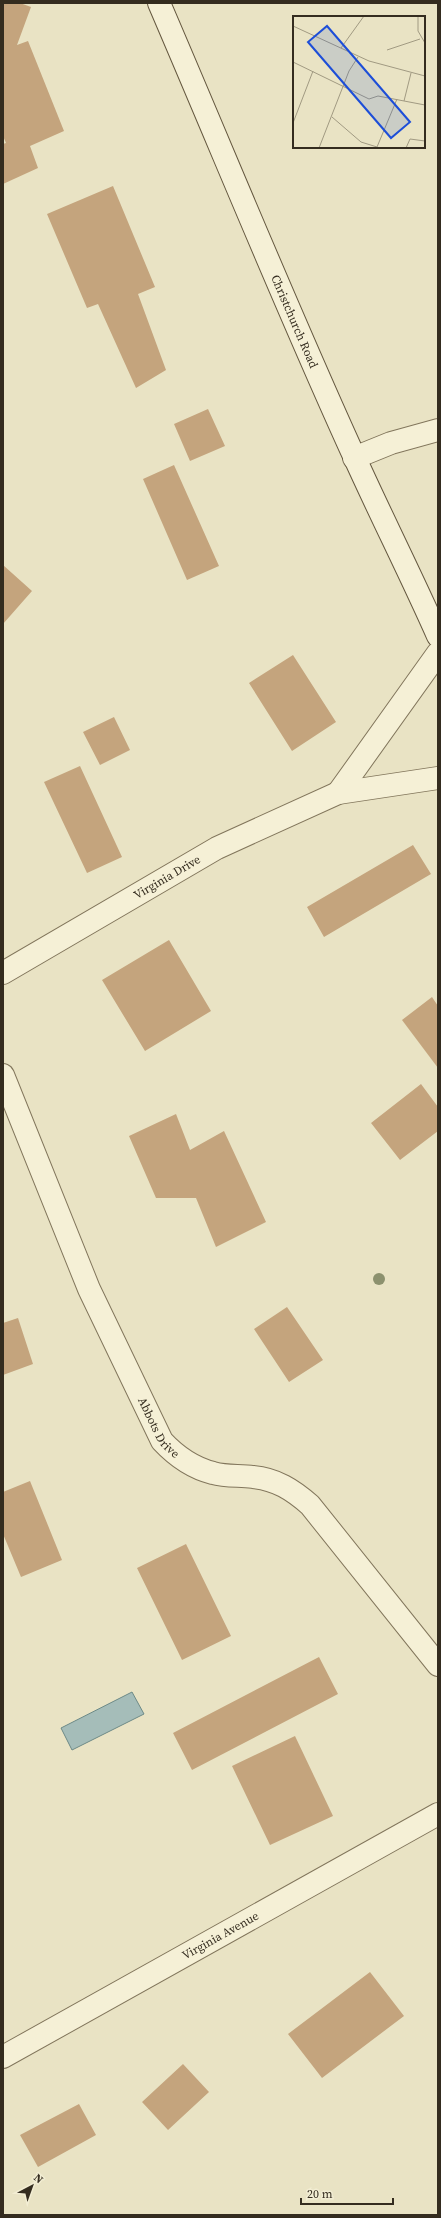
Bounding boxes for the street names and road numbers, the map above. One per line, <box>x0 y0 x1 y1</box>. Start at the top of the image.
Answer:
street label: Christchurch Road <box>267 272 322 371</box>
street label: Virginia Drive <box>131 851 203 903</box>
street label: Abbots Drive <box>134 1394 183 1462</box>
street label: Virginia Avenue <box>179 1908 262 1963</box>

